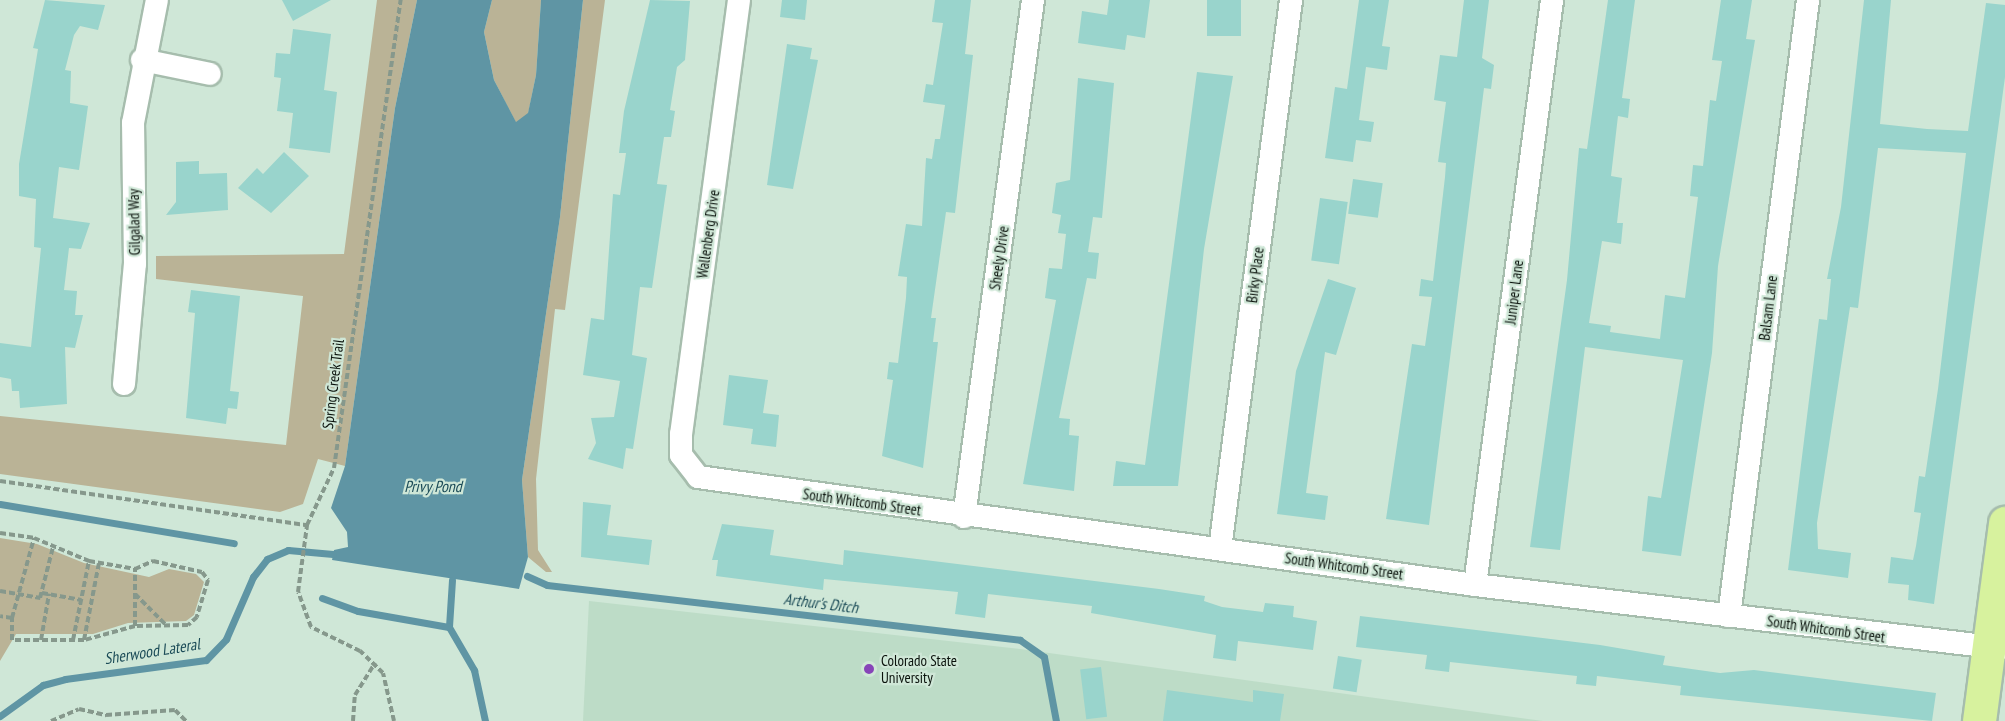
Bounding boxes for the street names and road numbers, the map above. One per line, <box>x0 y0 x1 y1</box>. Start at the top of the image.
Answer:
street label: Gilgalad Way <box>124 188 144 256</box>
street label: Wallenberg Drive <box>693 189 723 279</box>
street label: Sheely Drive <box>986 225 1012 291</box>
street label: Birky Place <box>1243 246 1267 304</box>
street label: Juniper Lane <box>1501 259 1527 325</box>
street label: Balsam Lane <box>1755 274 1781 342</box>
street label: Spring Creek Trail <box>319 338 347 430</box>
street label: South Whitcomb Street <box>802 485 922 519</box>
street label: South Whitcomb Street <box>1284 549 1404 583</box>
street label: South Whitcomb Street <box>1766 612 1886 646</box>

